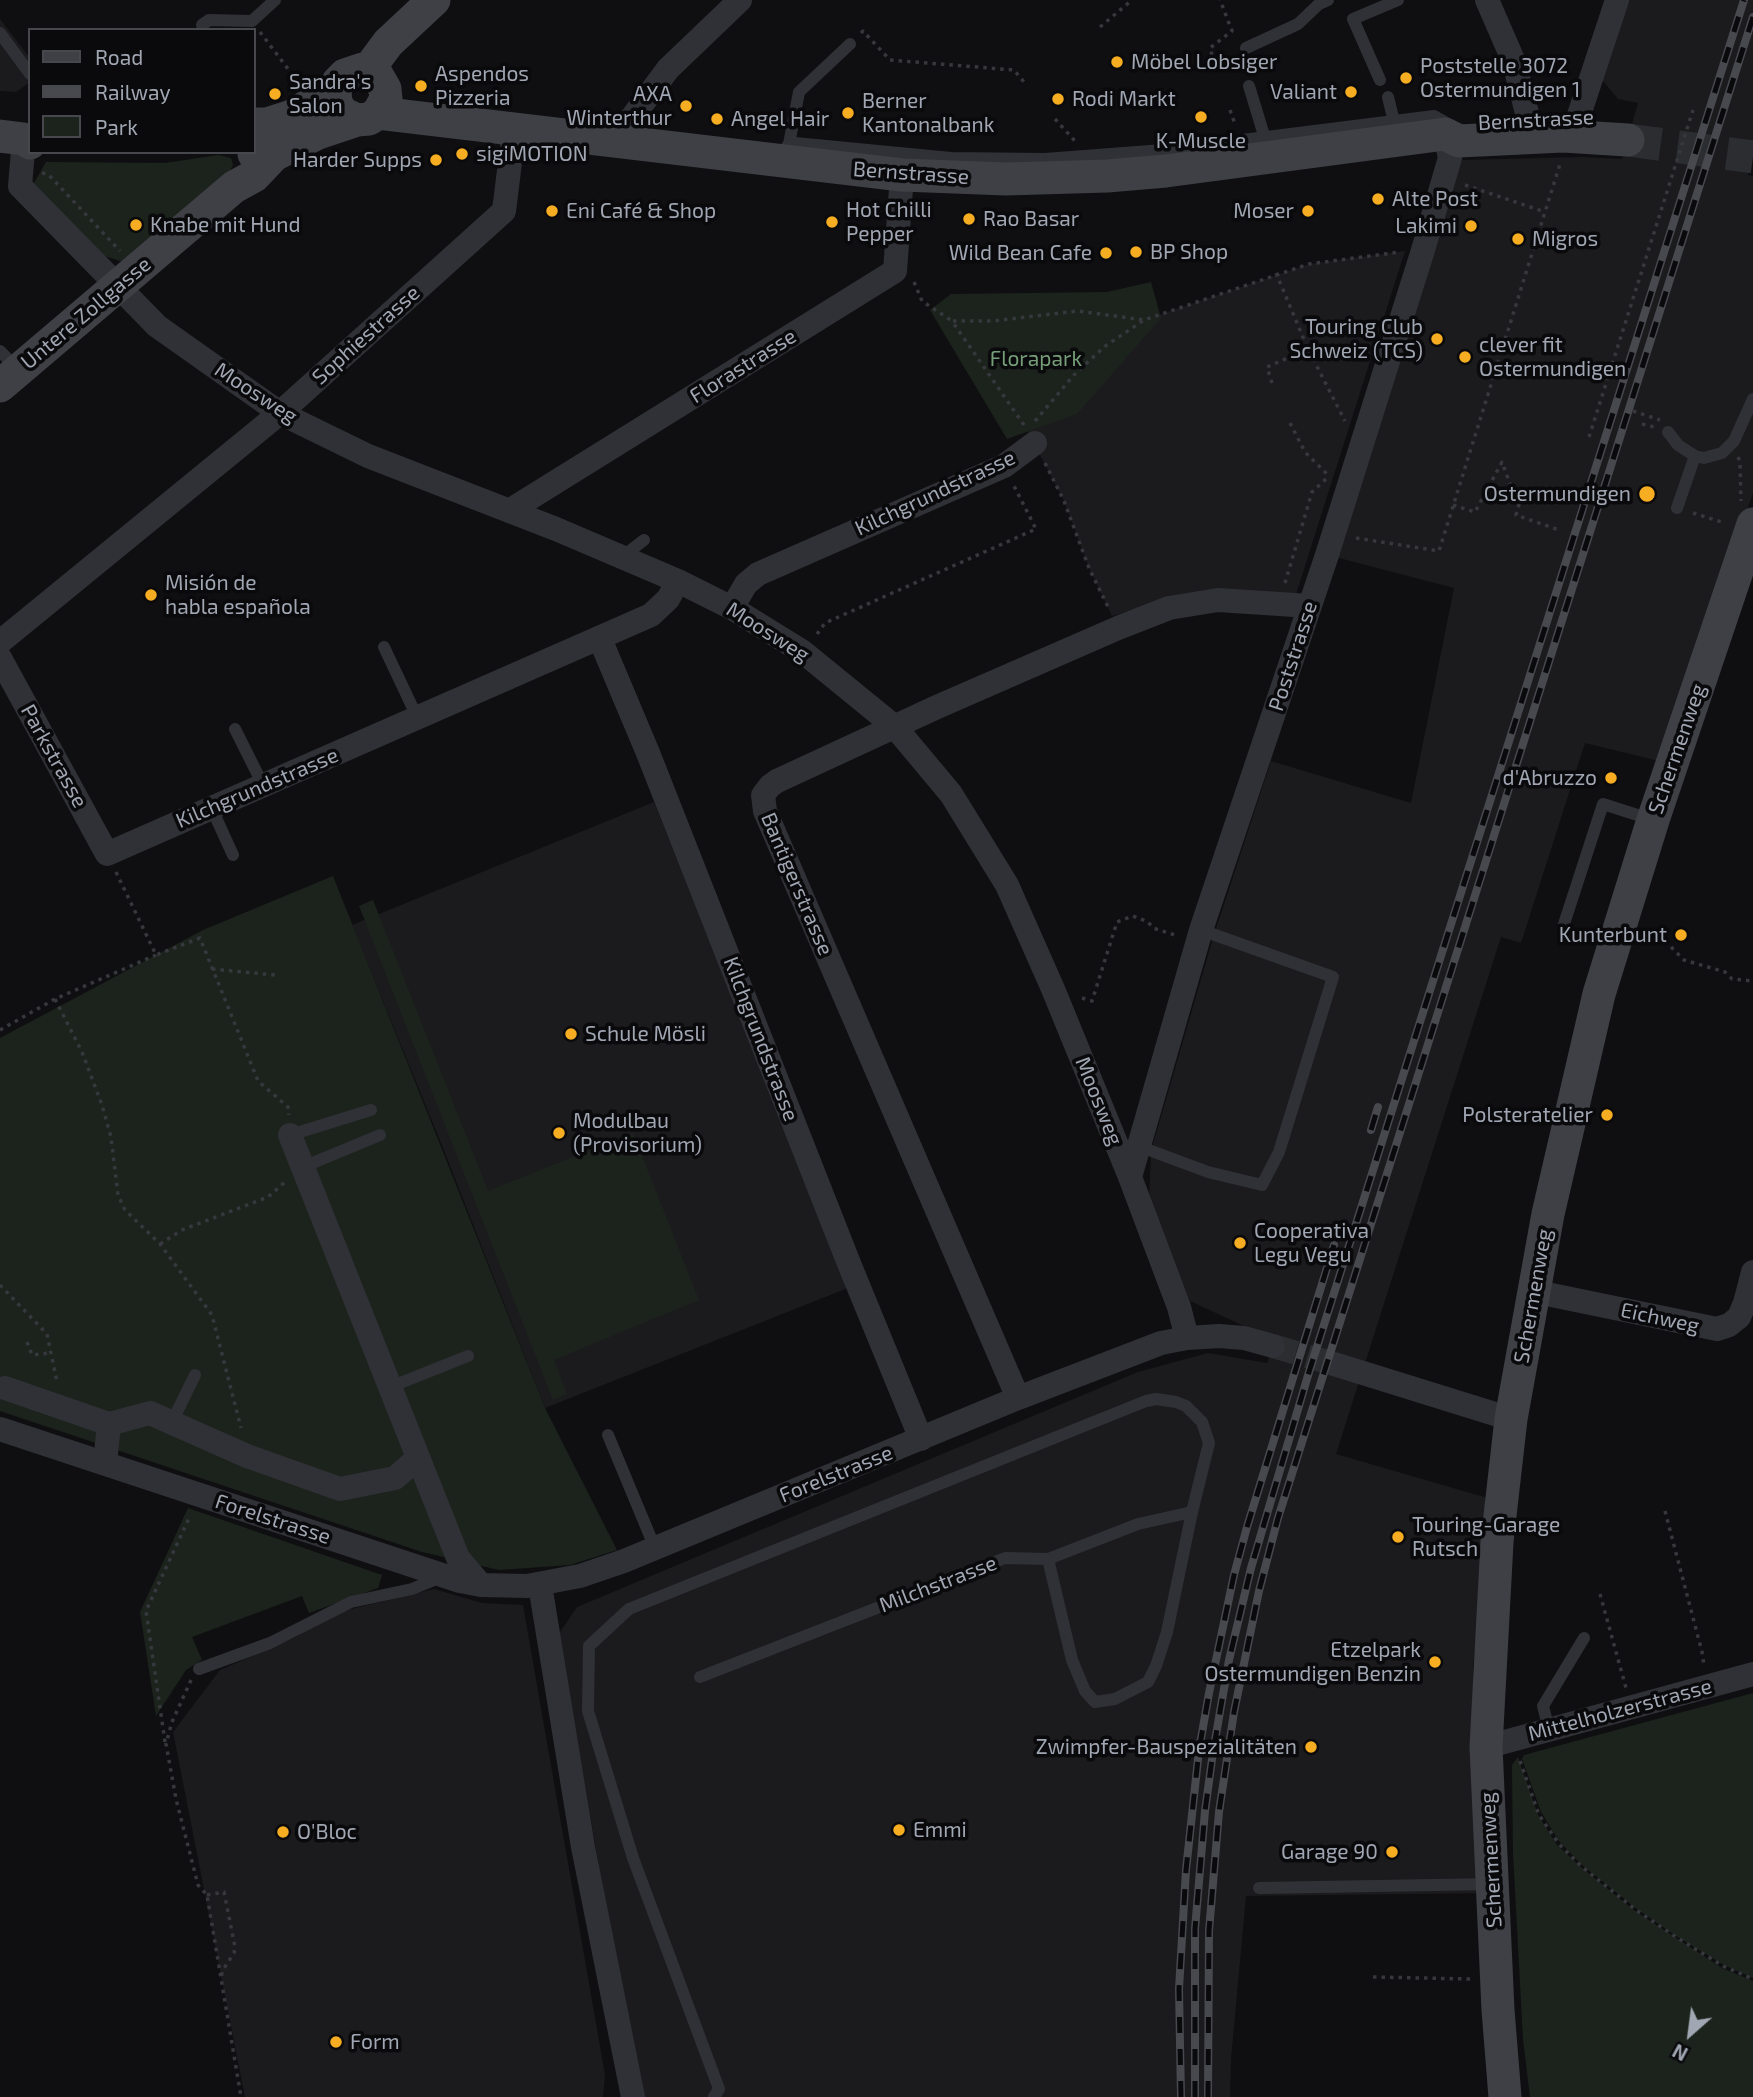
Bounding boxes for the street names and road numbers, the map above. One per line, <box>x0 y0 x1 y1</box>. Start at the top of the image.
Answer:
street label: Bernstrasse <box>1477 104 1595 136</box>
street label: Bernstrasse <box>852 156 970 190</box>
street label: Untere Zollgasse <box>16 251 156 375</box>
street label: Sophiestrasse <box>307 280 425 390</box>
street label: Florastrasse <box>685 323 801 409</box>
street label: Moosweg <box>210 357 302 429</box>
street label: Kilchgrundstrasse <box>851 445 1019 541</box>
street label: Moosweg <box>722 597 814 667</box>
street label: Poststrasse <box>1263 598 1323 714</box>
street label: Schermenweg <box>1643 681 1711 817</box>
street label: Parkstrasse <box>15 700 93 812</box>
street label: Kilchgrundstrasse <box>172 742 342 834</box>
street label: Bantigerstrasse <box>756 809 838 959</box>
street label: Kilchgrundstrasse <box>718 953 804 1125</box>
street label: Moosweg <box>1070 1053 1128 1149</box>
street label: Schermenweg <box>1509 1227 1557 1365</box>
street label: Eichweg <box>1618 1297 1702 1339</box>
street label: Forelstrasse <box>776 1440 896 1508</box>
street label: Forelstrasse <box>212 1489 334 1549</box>
street label: Milchstrasse <box>876 1550 1000 1618</box>
street label: Mittelholzerstrasse <box>1525 1673 1715 1747</box>
street label: Schermenweg <box>1475 1791 1507 1929</box>

